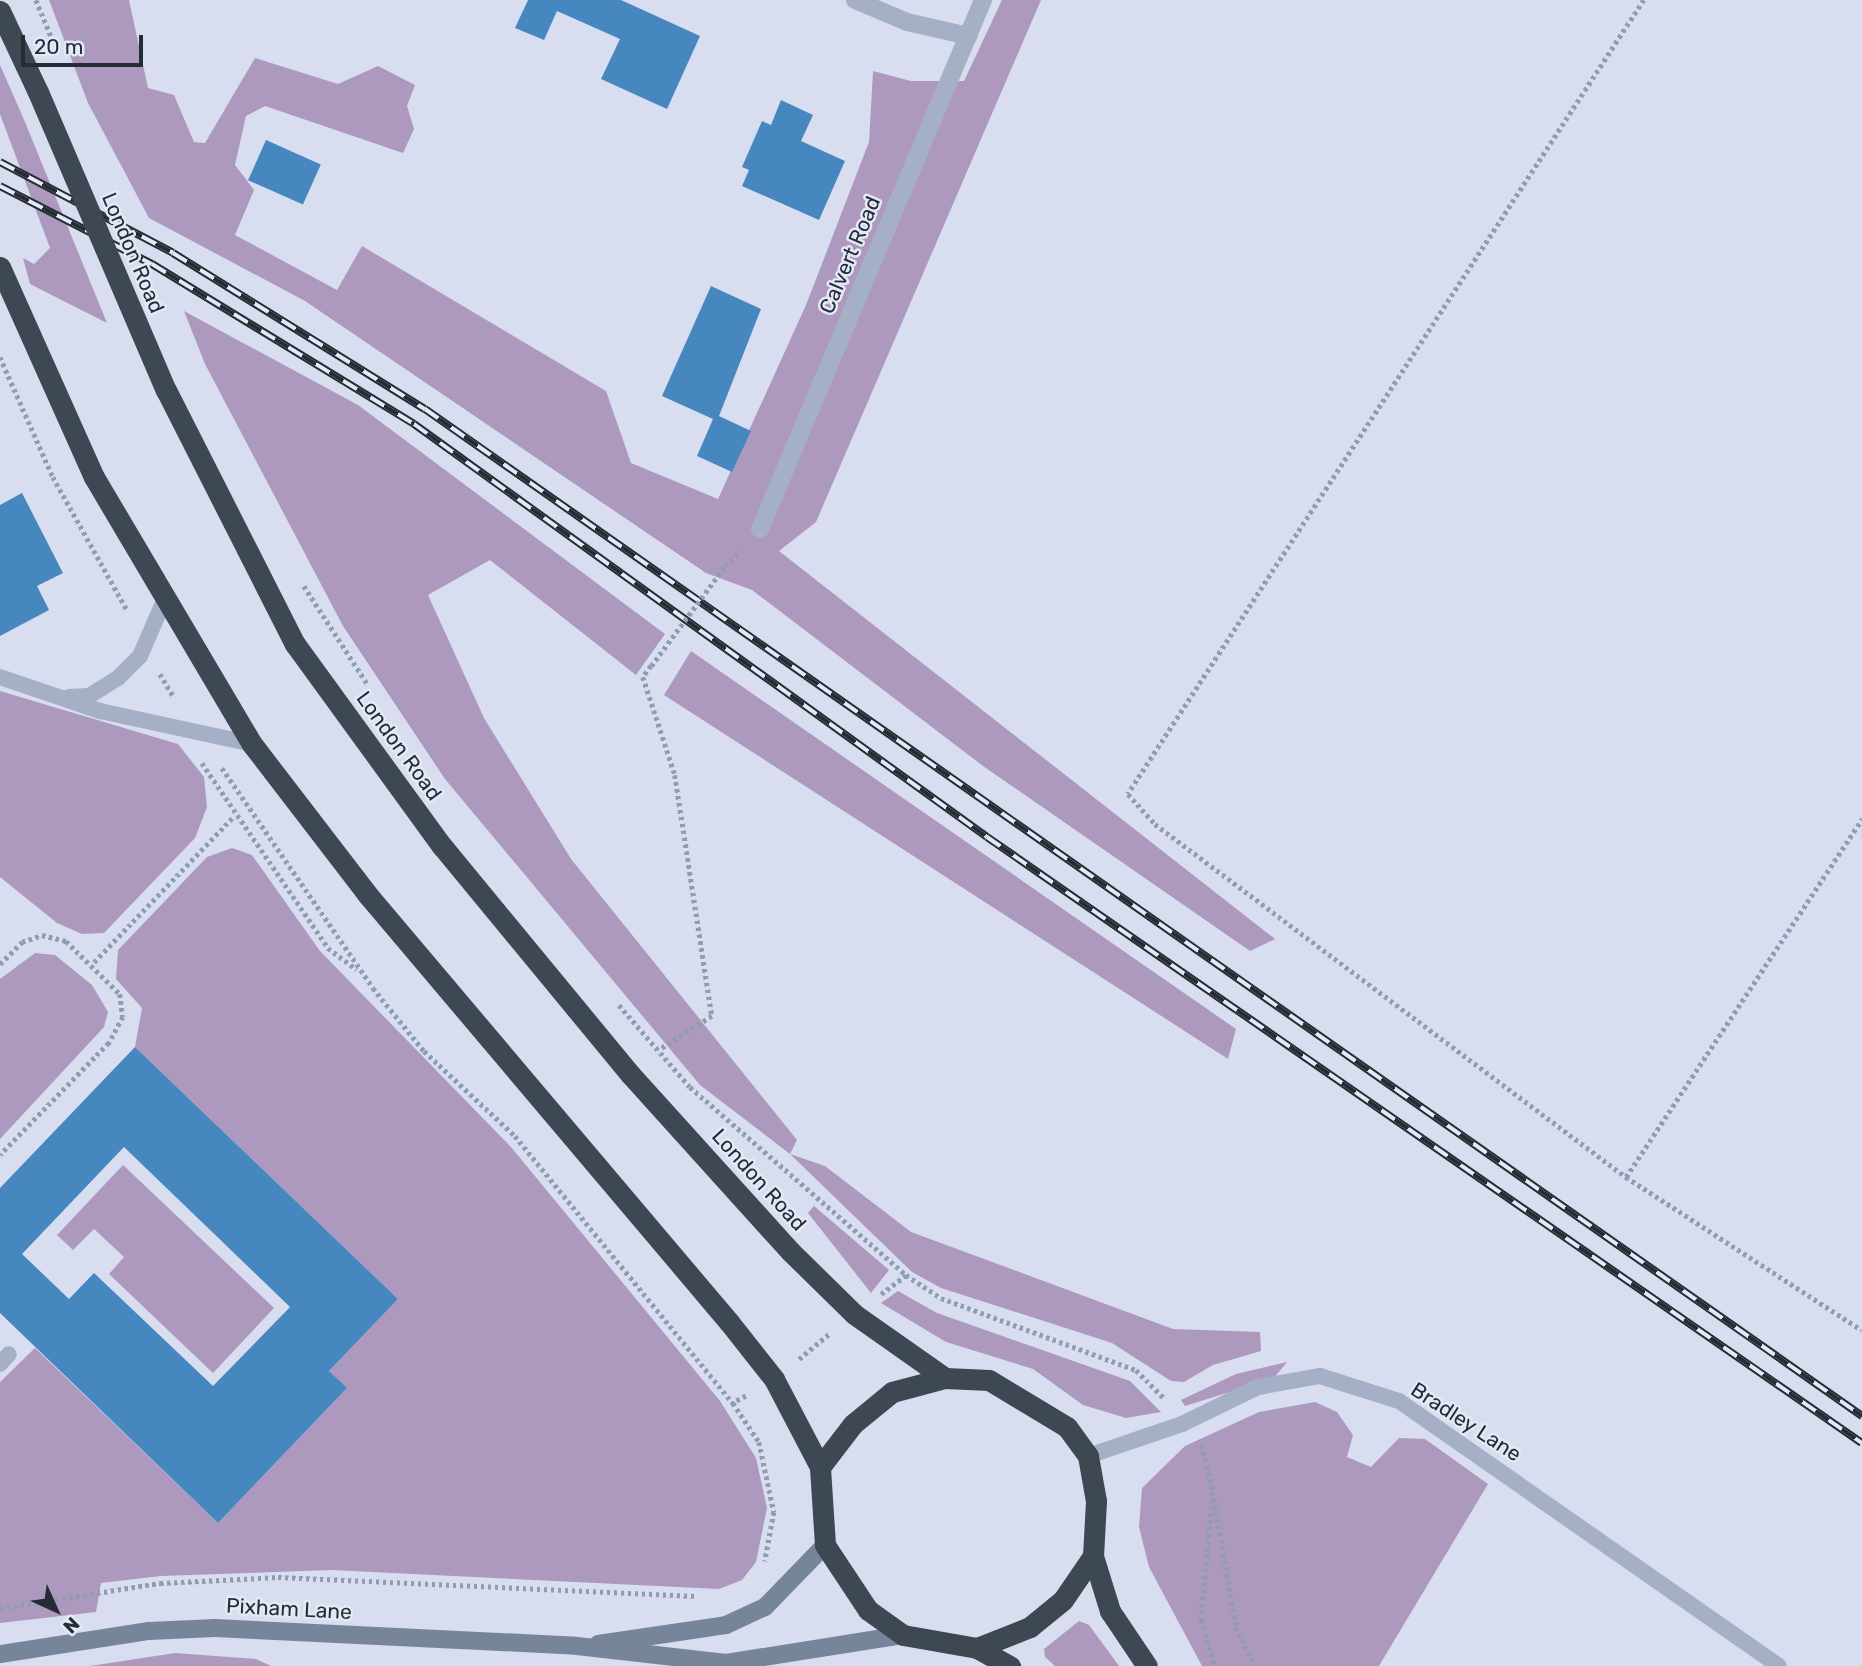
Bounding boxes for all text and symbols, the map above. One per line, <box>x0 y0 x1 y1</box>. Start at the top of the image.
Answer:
scale bar <box>24 21 147 65</box>
text: 20 m <box>34 34 83 59</box>
street label: London Road <box>96 189 170 317</box>
street label: Calvert Road <box>814 193 886 317</box>
street label: London Road <box>351 687 447 805</box>
street label: London Road <box>707 1124 811 1236</box>
street label: Bradley Lane <box>1406 1377 1526 1467</box>
north arrow <box>21 1575 91 1645</box>
street label: Pixham Lane <box>225 1593 353 1625</box>
text: N <box>58 1612 84 1638</box>

